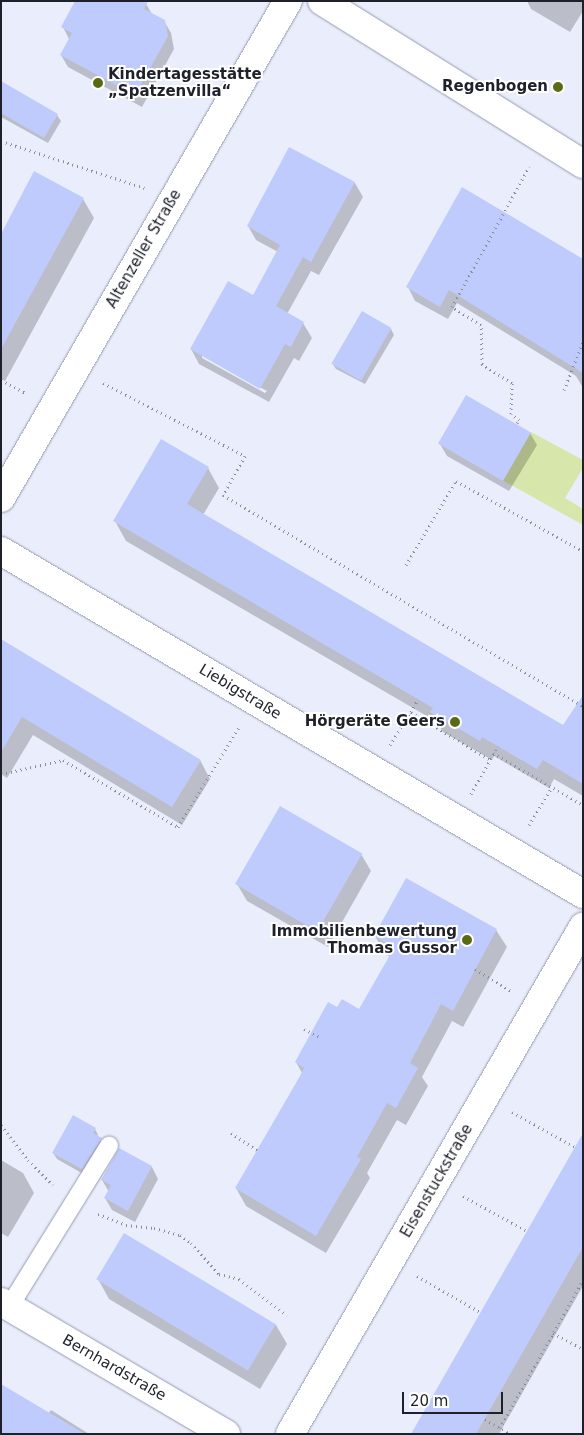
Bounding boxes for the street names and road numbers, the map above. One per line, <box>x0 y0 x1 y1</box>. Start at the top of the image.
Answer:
street label: Altenzeller Straße <box>103 186 185 312</box>
street label: Liebigstraße <box>196 660 284 724</box>
street label: Eisenstuckstraße <box>397 1121 477 1241</box>
street label: Bernhardstraße <box>59 1331 169 1405</box>

